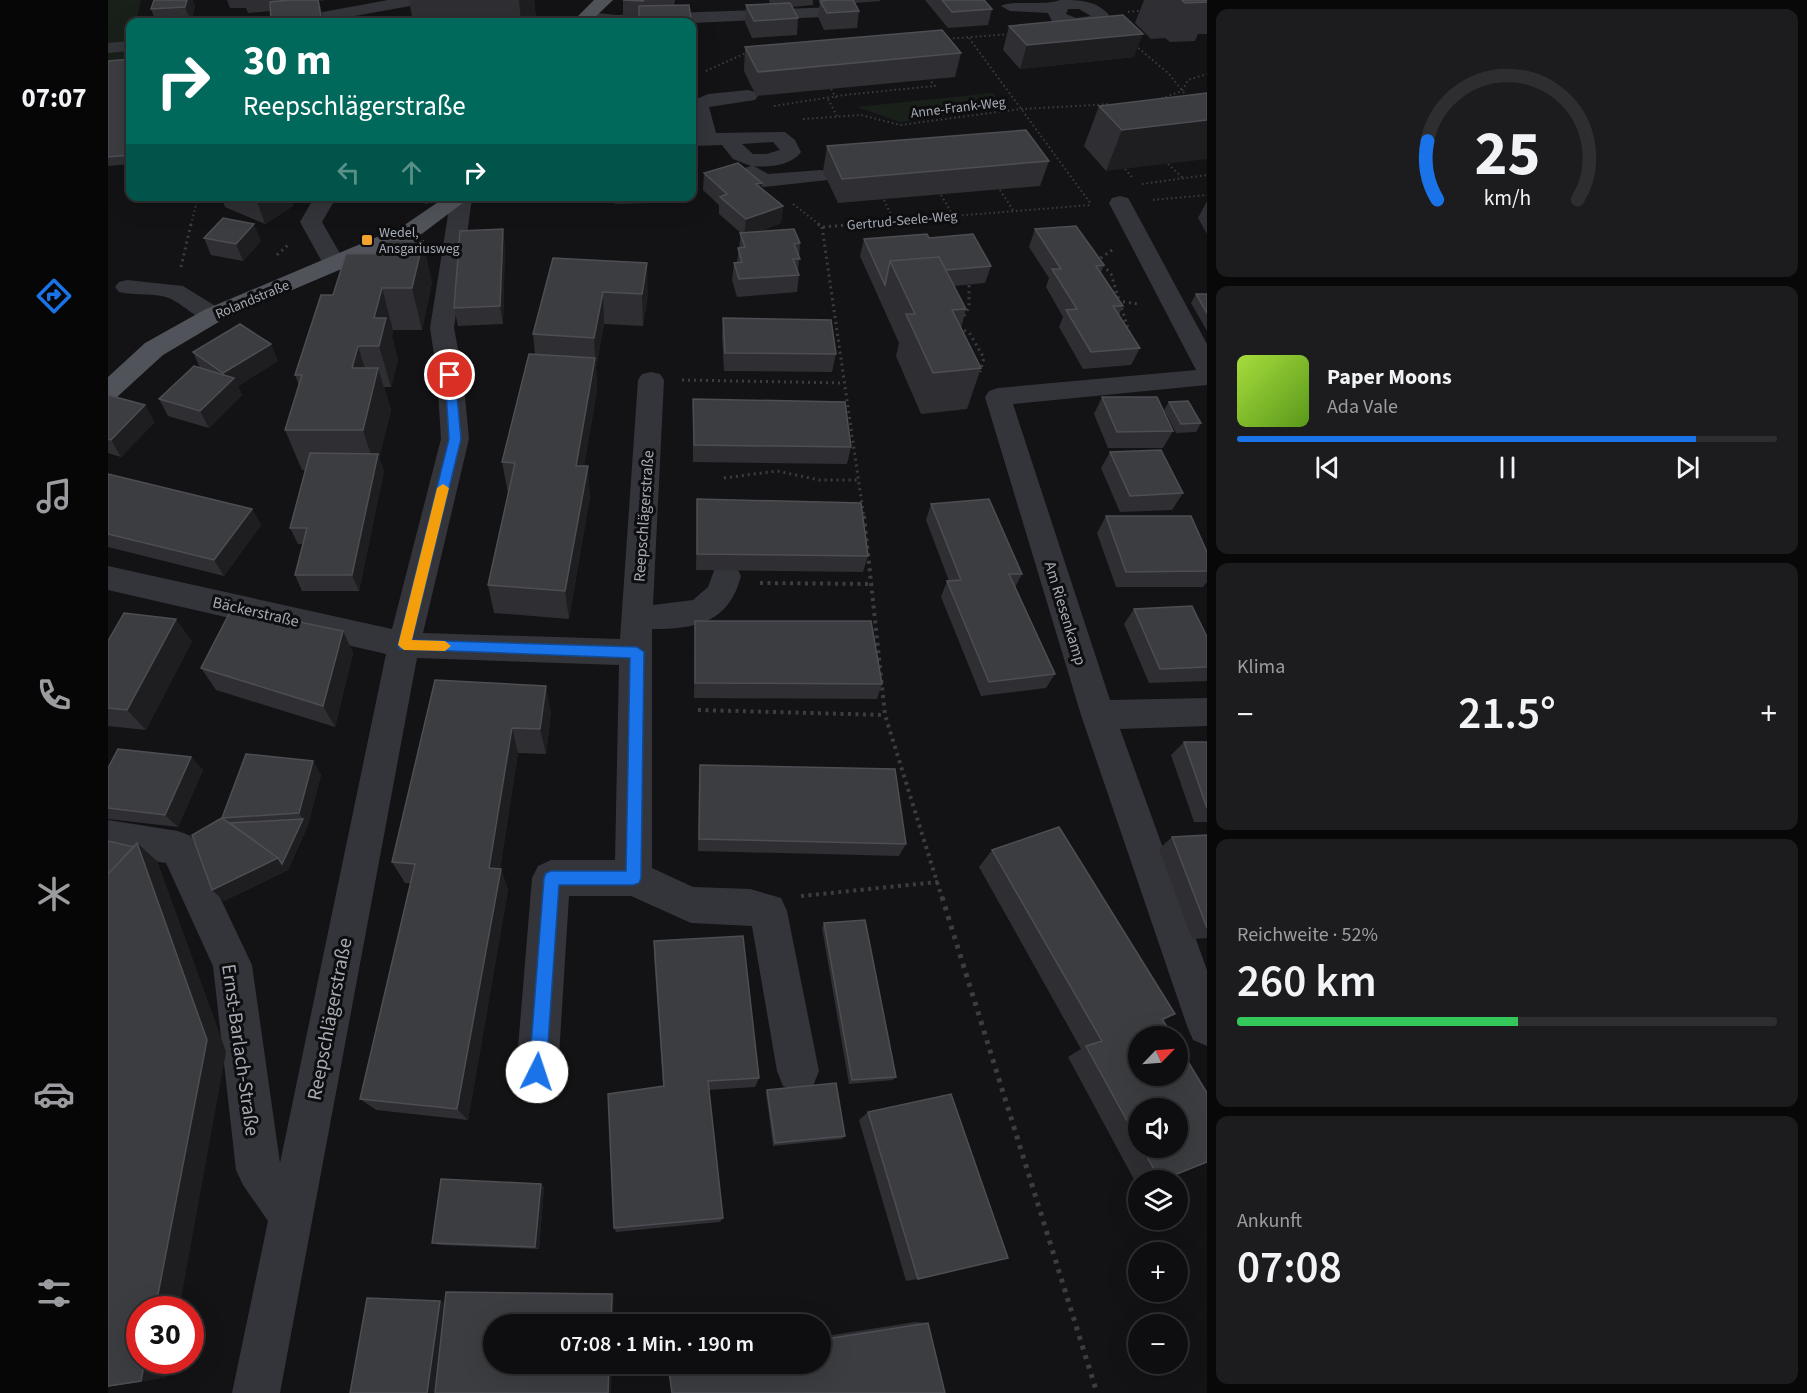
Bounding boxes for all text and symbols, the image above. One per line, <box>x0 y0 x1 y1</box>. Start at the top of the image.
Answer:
text: 30 m <box>243 31 332 91</box>
icon: right <box>144 42 222 120</box>
text: 07:07 <box>21 79 87 118</box>
text: Reepschlägerstraße <box>243 87 466 126</box>
street label: Anne-Frank-Weg <box>909 92 1007 124</box>
text: 25 <box>1474 110 1540 199</box>
icon: left <box>332 156 365 189</box>
icon: ahead <box>395 156 428 189</box>
icon: right <box>458 156 491 189</box>
text: km/h <box>1483 183 1531 214</box>
street label: Gertrud-Seele-Weg <box>846 206 958 236</box>
place label: Wedel, Ansgariusweg <box>379 223 460 259</box>
marker: Wedel, Ansgariusweg <box>360 233 374 247</box>
icon: directions <box>33 275 75 317</box>
street label: Rolandstraße <box>212 275 292 324</box>
pin <box>424 349 475 400</box>
icon: arrive <box>433 358 466 391</box>
text: Paper Moons <box>1327 361 1452 393</box>
text: Ada Vale <box>1327 393 1398 421</box>
street label: Reepschlägerstraße <box>628 449 660 583</box>
icon: previous <box>1311 451 1344 484</box>
icon: pause <box>1491 451 1524 484</box>
icon: next <box>1671 451 1704 484</box>
icon: music <box>33 475 75 517</box>
street label: Am Riesenkamp <box>1039 559 1091 668</box>
street label: Bäckerstraße <box>210 591 301 633</box>
text: Klima <box>1237 653 1285 681</box>
icon: phone <box>33 674 75 716</box>
text: 21.5° <box>1458 682 1556 746</box>
text: − <box>1237 691 1253 738</box>
text: + <box>1761 691 1777 738</box>
icon: climate <box>33 873 75 915</box>
text: Reichweite · 52% <box>1237 921 1378 949</box>
street label: Reepschlägerstraße <box>301 935 359 1103</box>
text: 260 km <box>1237 950 1377 1014</box>
street label: Ernst-Barlach-Straße <box>214 962 266 1138</box>
north arrow <box>1128 1026 1188 1086</box>
map controls <box>1128 1026 1188 1374</box>
position arrow <box>505 1040 569 1104</box>
icon: car <box>33 1073 75 1115</box>
button: sound <box>1128 1098 1188 1158</box>
button: layers <box>1128 1170 1188 1230</box>
text: Ankunft <box>1237 1207 1302 1235</box>
text: 07:08 <box>1237 1236 1342 1300</box>
button: + <box>1128 1242 1188 1302</box>
icon: filters <box>33 1272 75 1314</box>
speed limit sign: 30 <box>126 1296 204 1374</box>
button: − <box>1128 1314 1188 1374</box>
text: 07:08 · 1 Min. · 190 m <box>560 1328 754 1360</box>

